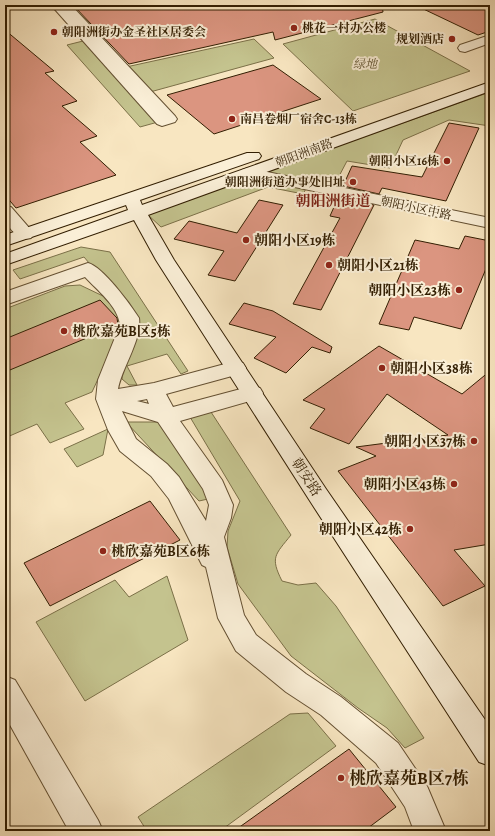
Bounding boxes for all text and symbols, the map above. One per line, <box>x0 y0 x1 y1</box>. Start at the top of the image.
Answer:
place label: 桃花一村办公楼 <box>302 20 386 36</box>
marker: 桃花一村办公楼 <box>289 23 299 33</box>
place label: 朝阳洲街办金圣社区居委会 <box>62 24 206 40</box>
marker: 朝阳洲街办金圣社区居委会 <box>49 27 59 37</box>
place label: 规划酒店 <box>396 31 444 47</box>
marker: 规划酒店 <box>447 34 457 44</box>
park label: 绿地 <box>353 56 379 72</box>
place label: 南昌卷烟厂宿舍C-13栋 <box>240 111 357 127</box>
marker: 南昌卷烟厂宿舍C-13栋 <box>227 114 237 124</box>
street label: 朝阳洲南路 <box>273 135 335 171</box>
place label: 朝阳小区16栋 <box>369 153 439 169</box>
marker: 朝阳小区16栋 <box>442 156 452 166</box>
place label: 朝阳洲街道办事处旧址 <box>225 174 345 190</box>
marker: 朝阳洲街道办事处旧址 <box>348 177 358 187</box>
district label: 朝阳洲街道 <box>295 191 371 211</box>
street label: 朝阳小区中路 <box>379 193 453 223</box>
place label: 朝阳小区19栋 <box>254 231 336 250</box>
marker: 朝阳小区19栋 <box>241 235 251 245</box>
place label: 朝阳小区21栋 <box>337 256 419 275</box>
marker: 朝阳小区21栋 <box>324 260 334 270</box>
place label: 朝阳小区23栋 <box>368 281 451 300</box>
marker: 朝阳小区23栋 <box>454 285 464 295</box>
place label: 桃欣嘉苑B区5栋 <box>72 322 171 341</box>
marker: 桃欣嘉苑B区5栋 <box>59 326 69 336</box>
place label: 朝阳小区38栋 <box>390 359 473 378</box>
marker: 朝阳小区38栋 <box>377 363 387 373</box>
place label: 朝阳小区37栋 <box>384 432 466 451</box>
marker: 朝阳小区37栋 <box>469 436 479 446</box>
street label: 朝安路 <box>287 454 326 500</box>
place label: 朝阳小区43栋 <box>363 475 446 494</box>
marker: 朝阳小区43栋 <box>449 479 459 489</box>
place label: 朝阳小区42栋 <box>319 520 402 539</box>
marker: 朝阳小区42栋 <box>405 524 415 534</box>
place label: 桃欣嘉苑B区6栋 <box>111 542 210 561</box>
marker: 桃欣嘉苑B区6栋 <box>98 546 108 556</box>
place label: 桃欣嘉苑B区7栋 <box>349 767 469 790</box>
marker: 桃欣嘉苑B区7栋 <box>336 773 346 783</box>

